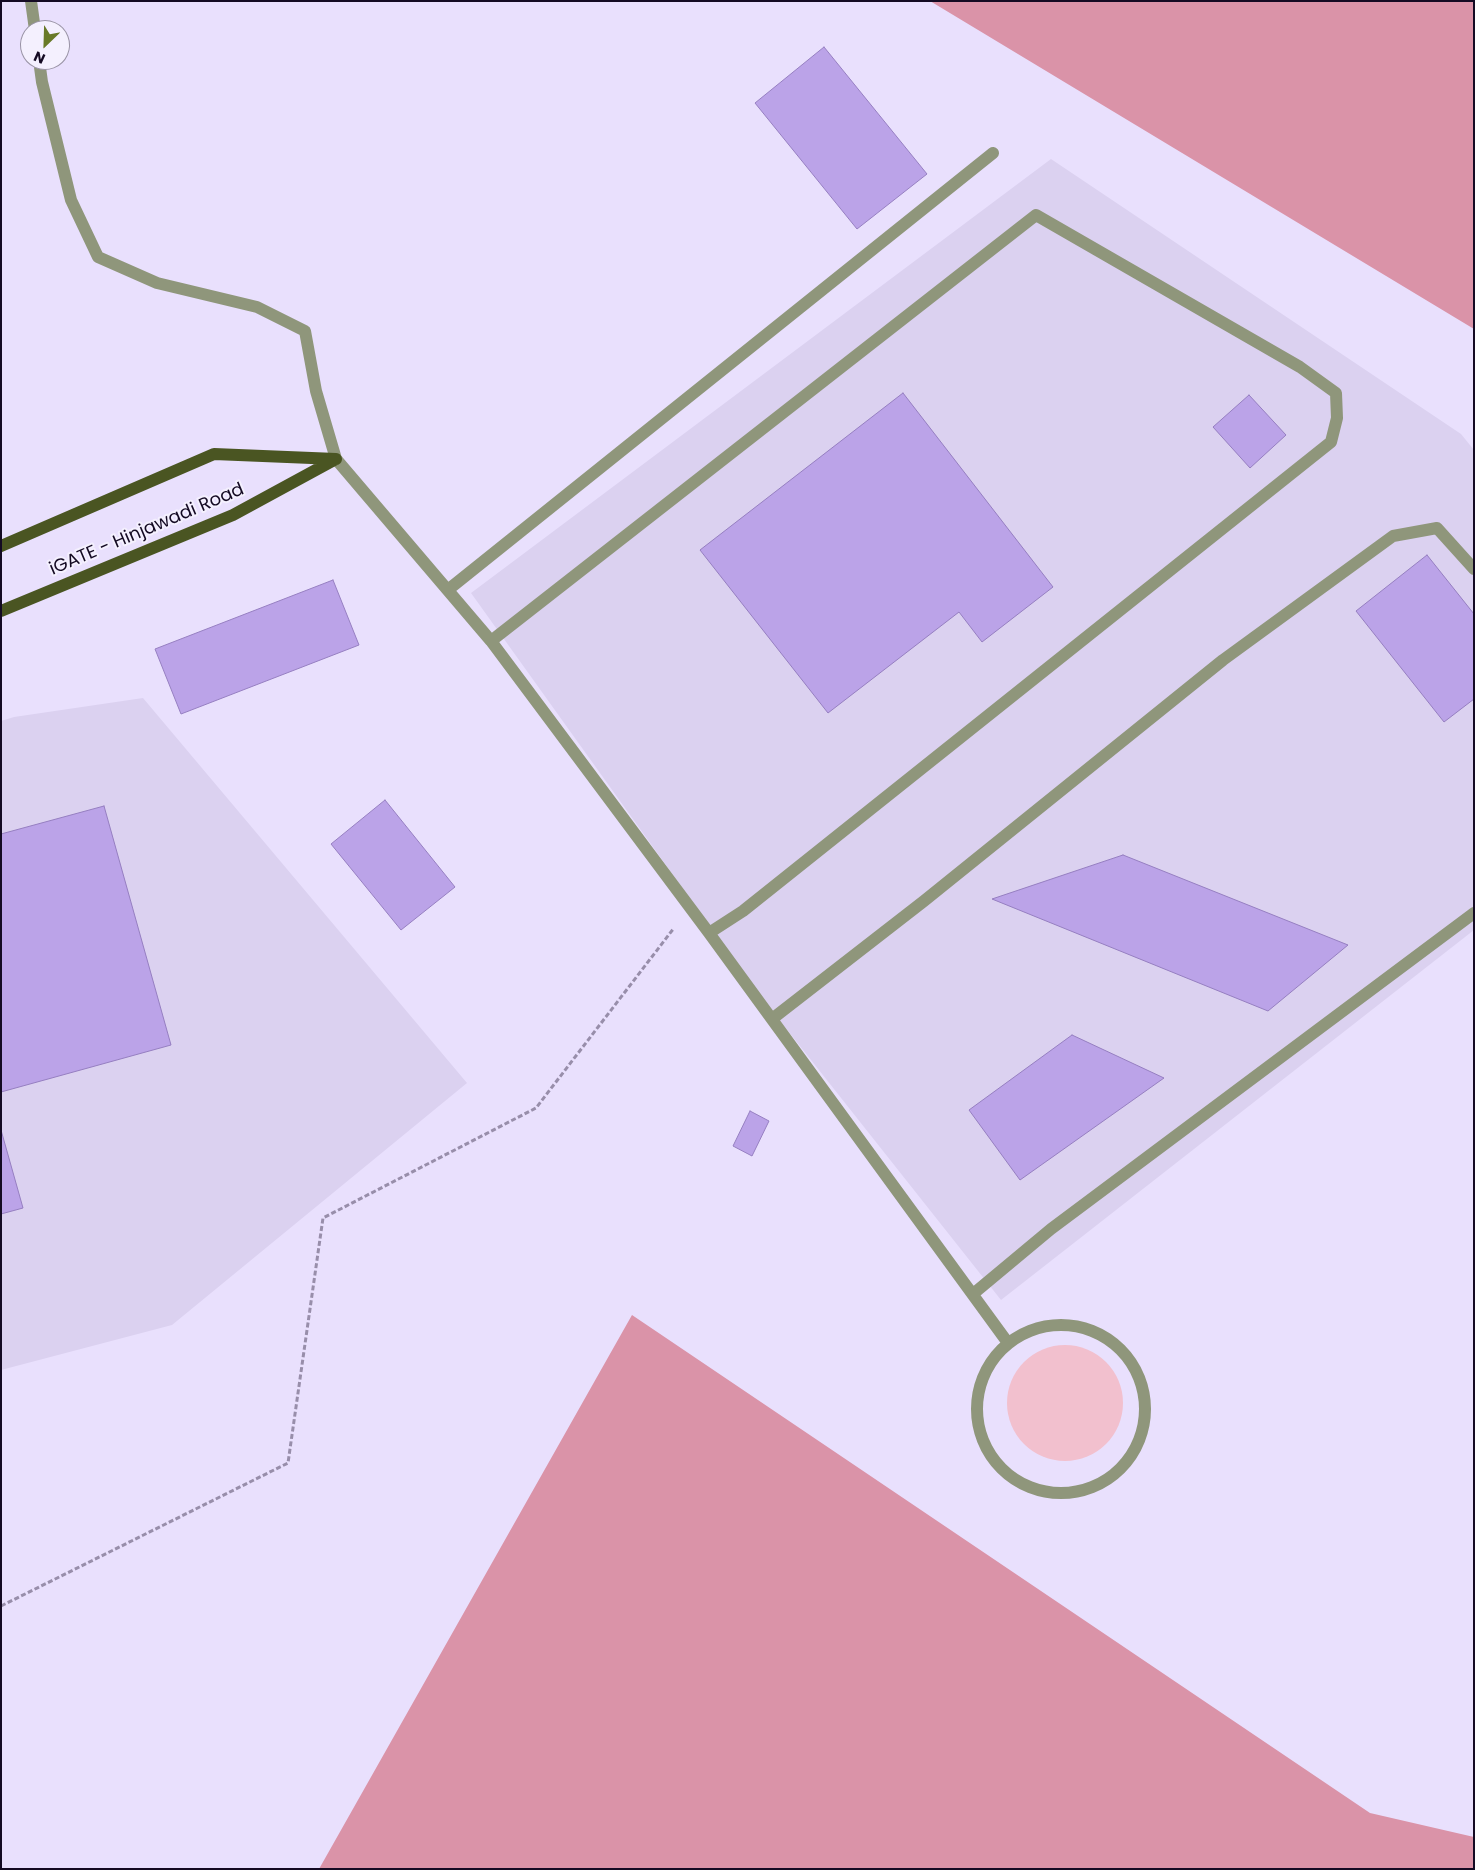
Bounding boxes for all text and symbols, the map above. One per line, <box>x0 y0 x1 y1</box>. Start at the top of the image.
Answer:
north arrow <box>20 20 70 70</box>
text: N <box>30 47 48 69</box>
street label: iGATE - Hinjawadi Road <box>46 479 248 581</box>

